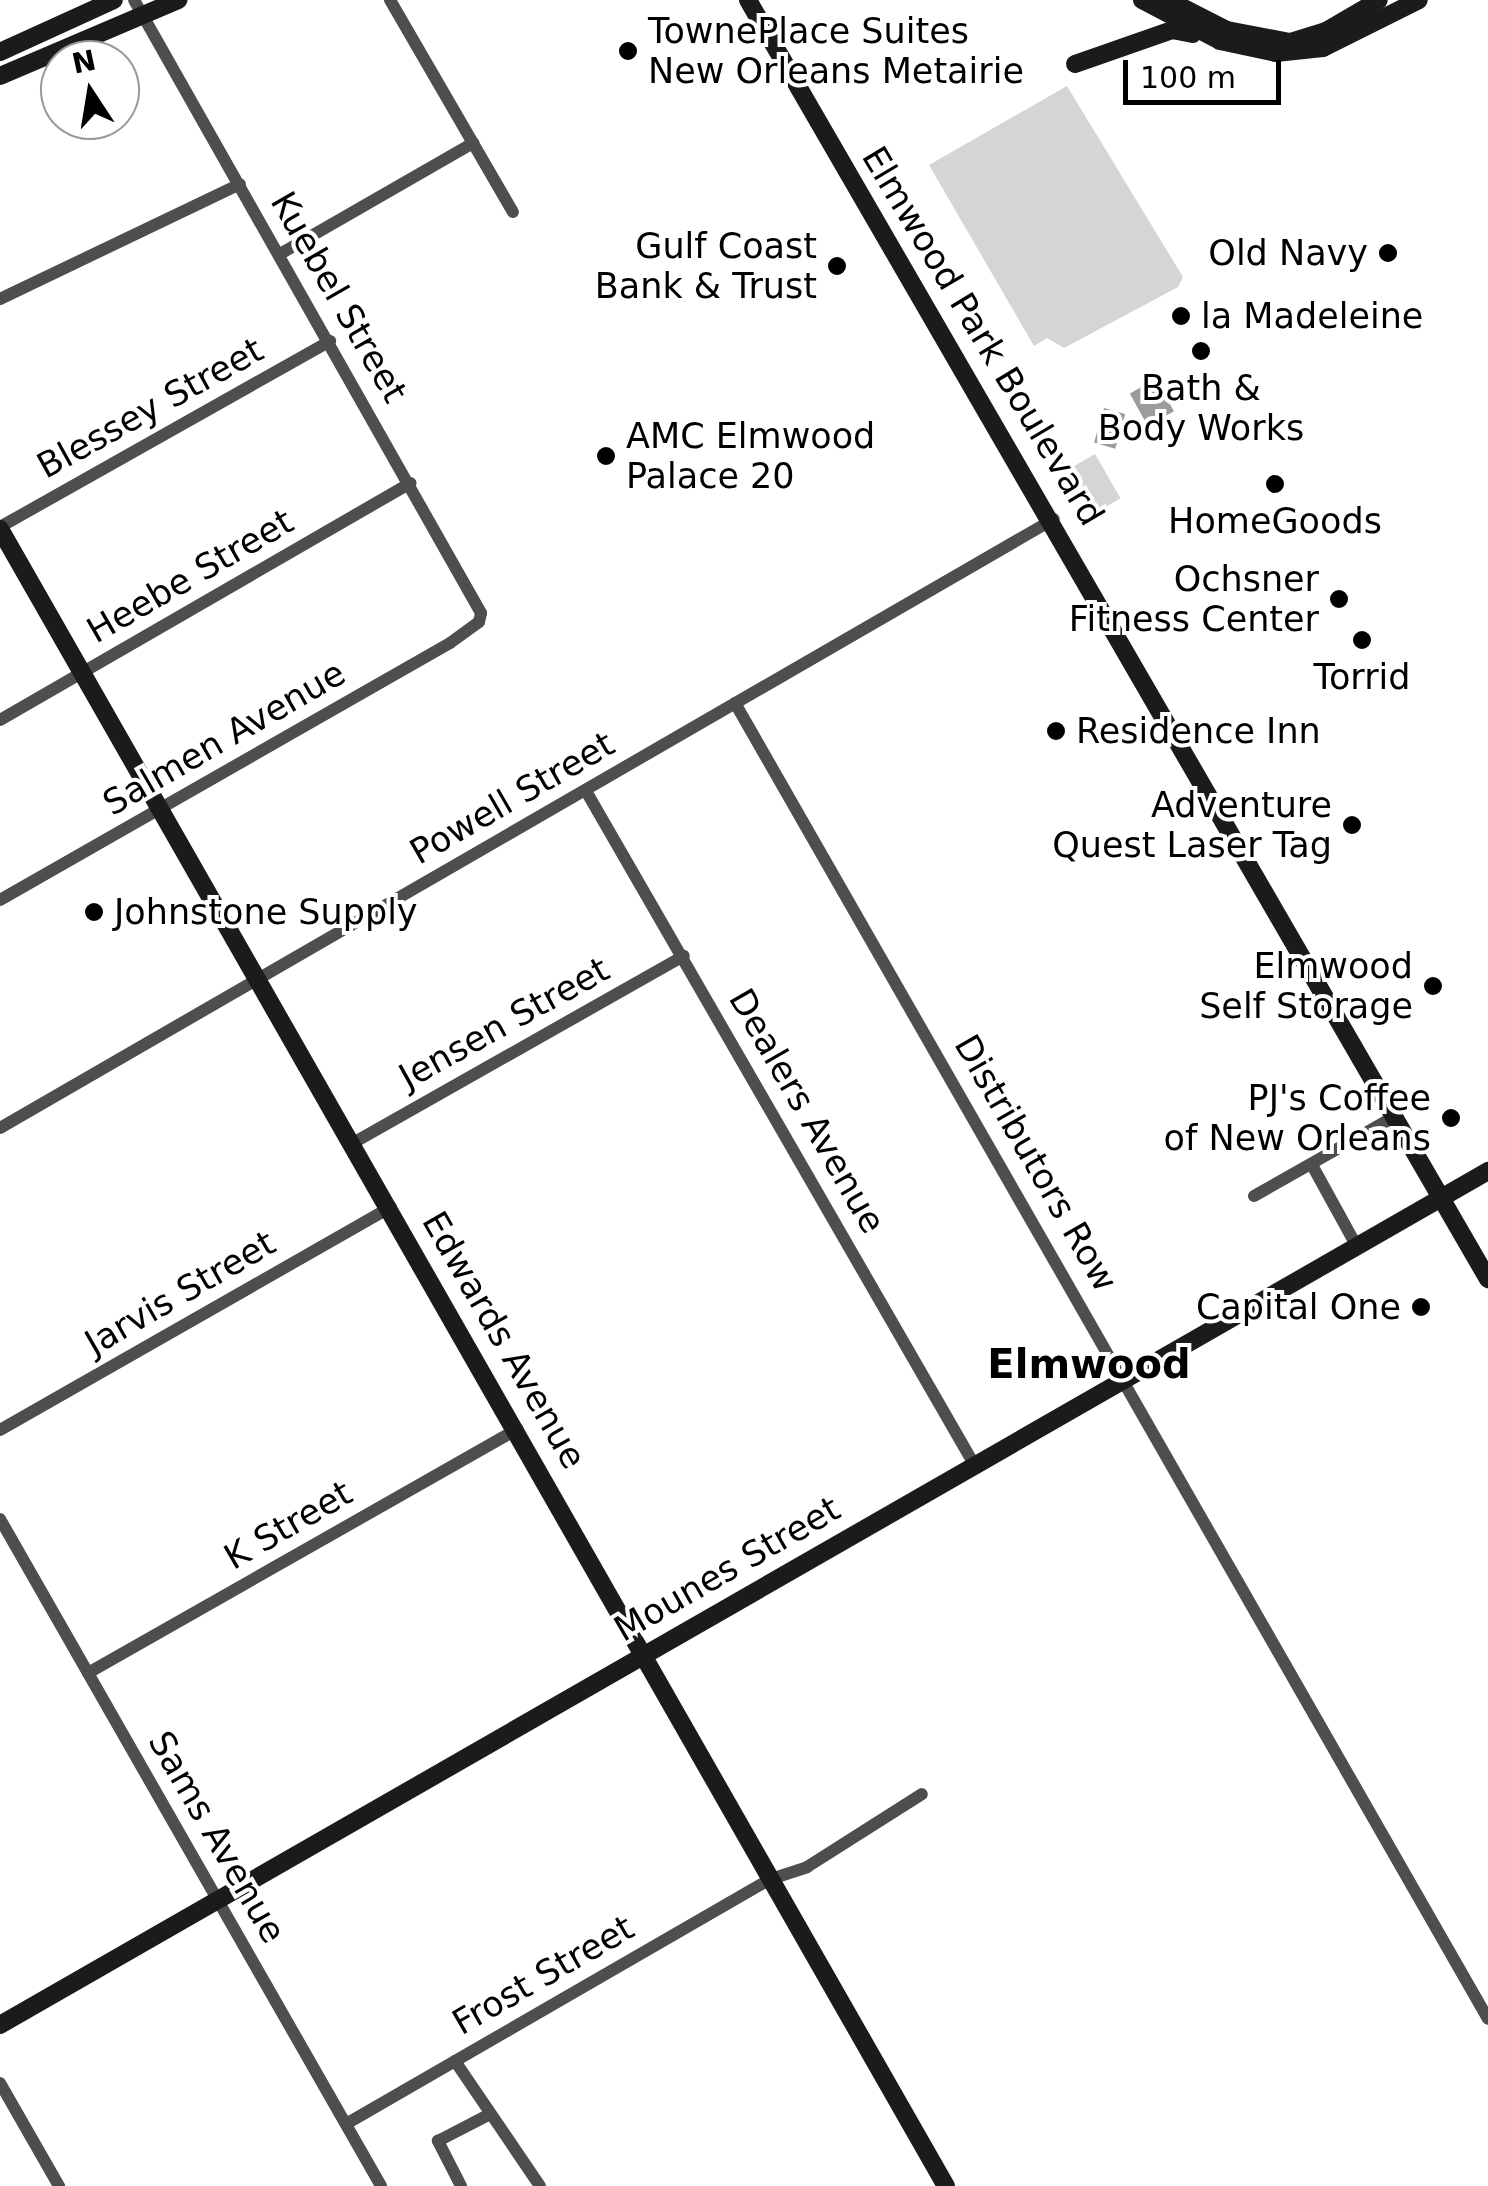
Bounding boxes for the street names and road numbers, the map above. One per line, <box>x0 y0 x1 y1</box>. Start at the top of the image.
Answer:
street label: Elmwood Park Boulevard <box>853 139 1113 533</box>
street label: Kuebel Street <box>262 184 416 410</box>
street label: Blessey Street <box>30 329 270 487</box>
street label: Heebe Street <box>80 500 300 652</box>
street label: Salmen Avenue <box>96 652 352 824</box>
street label: Powell Street <box>403 723 621 873</box>
street label: Jensen Street <box>392 948 616 1098</box>
street label: Dealers Avenue <box>720 981 894 1241</box>
street label: Distributors Row <box>946 1027 1126 1299</box>
street label: Edwards Avenue <box>413 1204 595 1476</box>
street label: Jarvis Street <box>78 1222 282 1364</box>
street label: K Street <box>217 1472 359 1578</box>
street label: Mounes Street <box>607 1488 847 1650</box>
street label: Sams Avenue <box>140 1724 294 1950</box>
street label: Frost Street <box>445 1906 641 2044</box>

